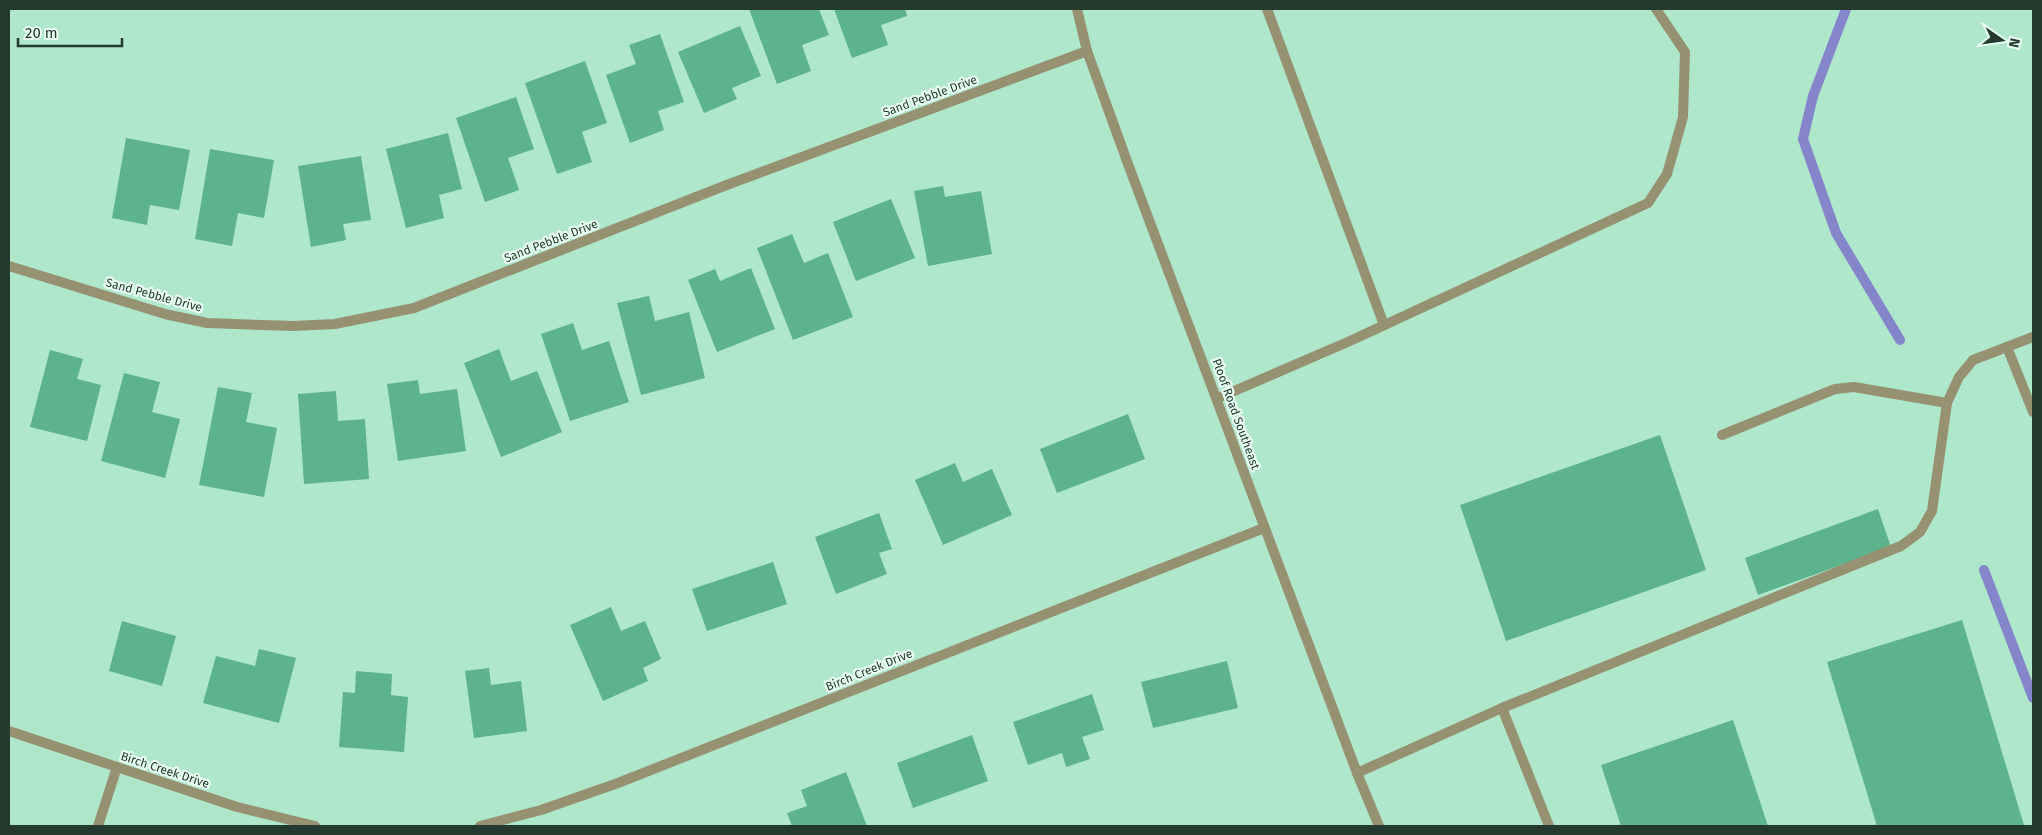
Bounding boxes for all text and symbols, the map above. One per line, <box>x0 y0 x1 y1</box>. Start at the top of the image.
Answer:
scale bar <box>18 15 121 47</box>
north arrow <box>1977 15 2027 65</box>
text: 20 m <box>25 24 58 42</box>
text: N <box>2005 36 2024 49</box>
street label: Sand Pebble Drive <box>881 72 979 120</box>
street label: Sand Pebble Drive <box>502 217 600 265</box>
street label: Sand Pebble Drive <box>104 275 204 315</box>
street label: Ploof Road Southeast <box>1209 357 1263 472</box>
street label: Birch Creek Drive <box>824 646 914 694</box>
street label: Birch Creek Drive <box>119 749 211 791</box>

